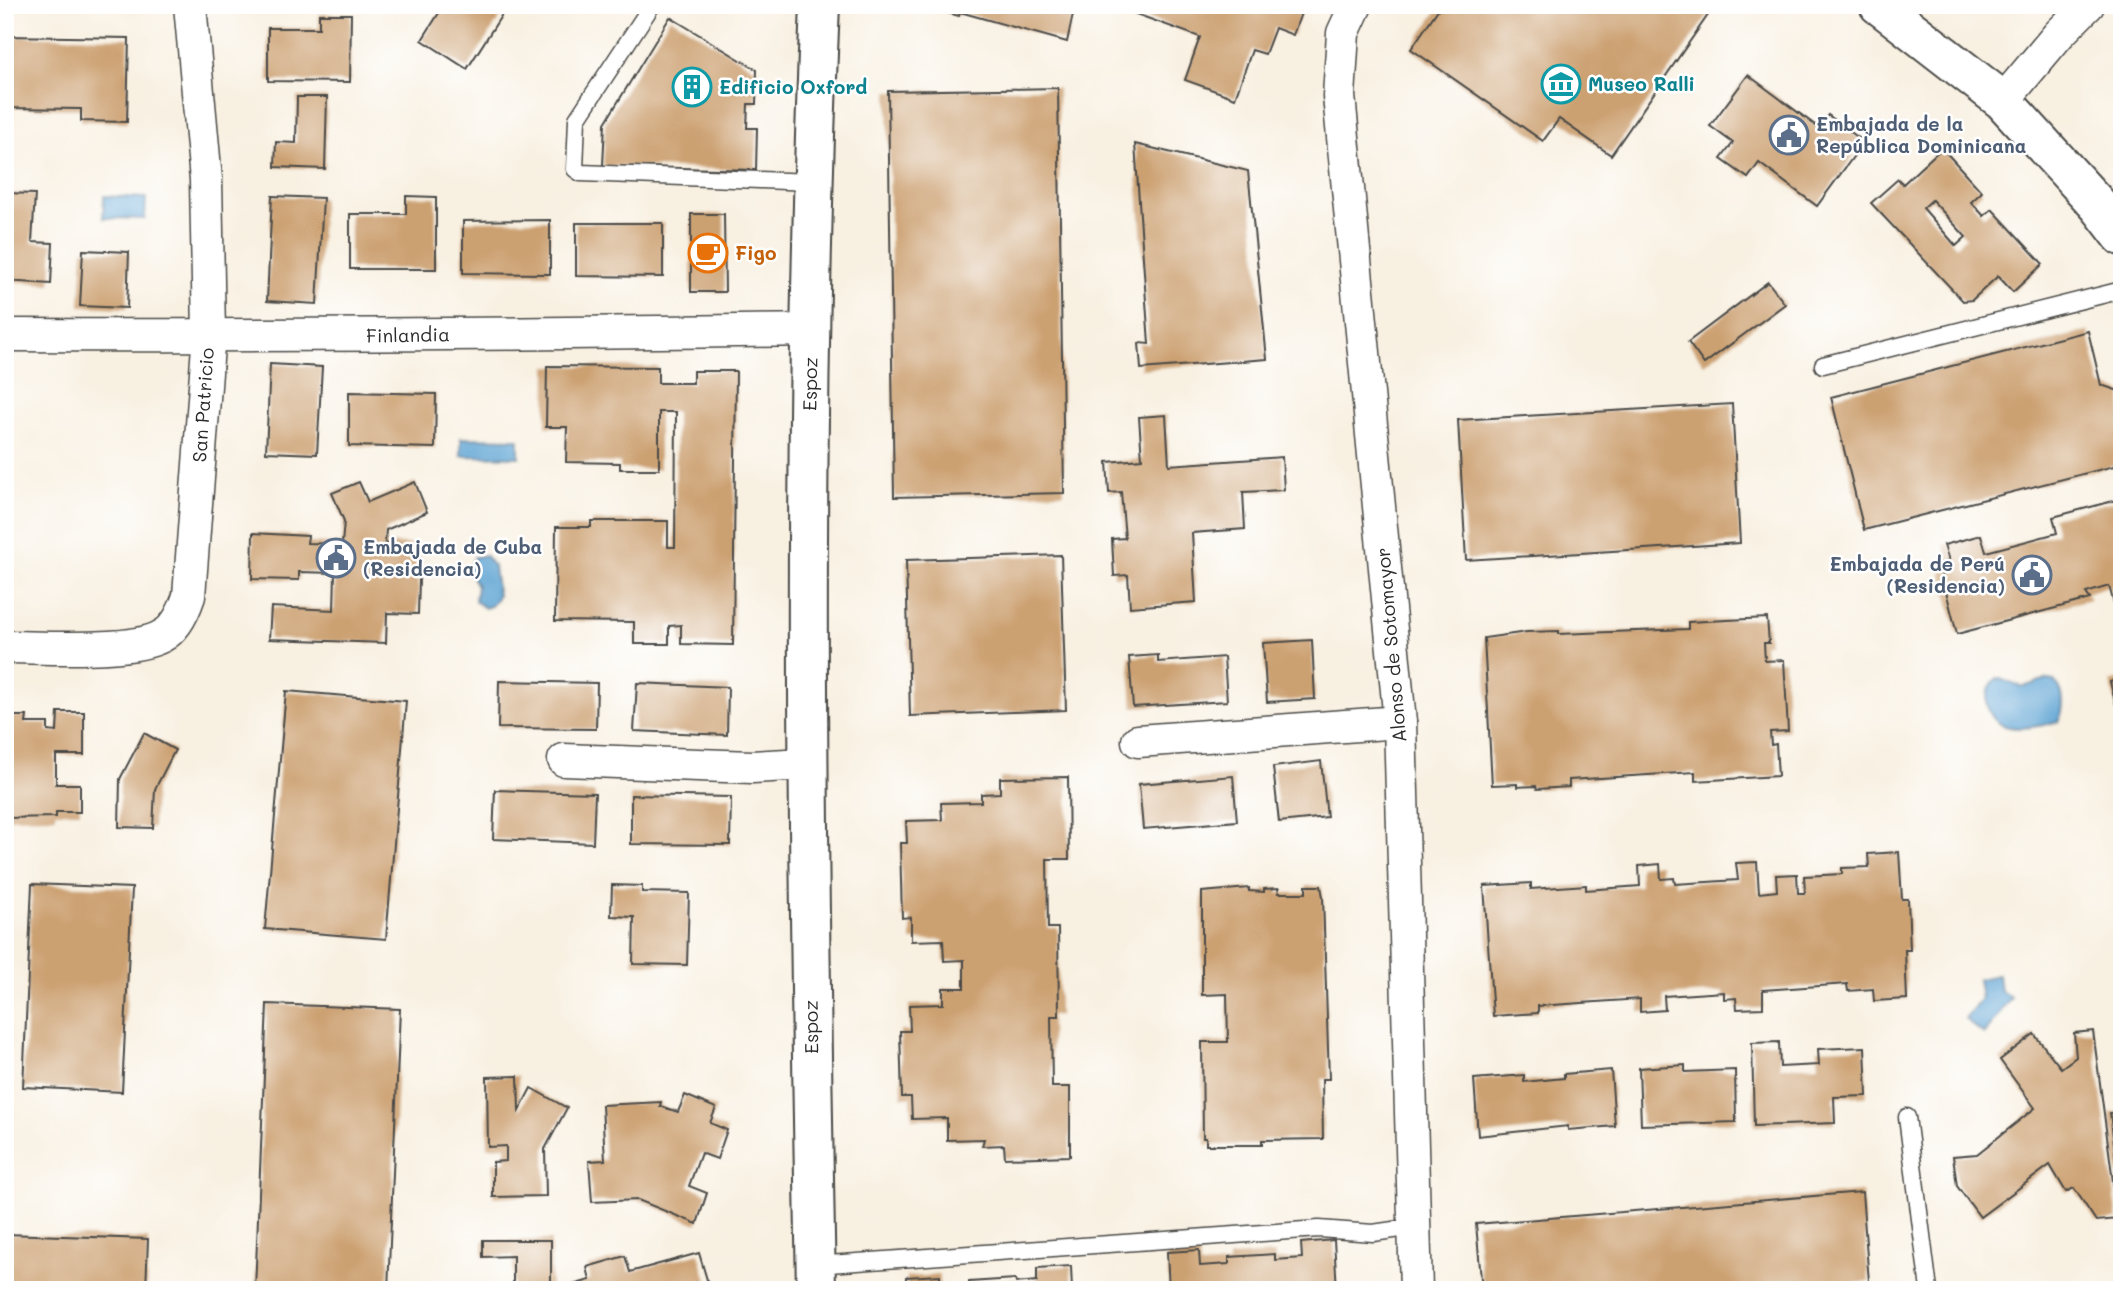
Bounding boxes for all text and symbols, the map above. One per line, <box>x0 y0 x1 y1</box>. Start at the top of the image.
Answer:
museum icon: Museo Ralli <box>1540 63 1582 105</box>
building icon: Edificio Oxford <box>671 66 713 108</box>
place label: Museo Ralli <box>1588 71 1695 96</box>
place label: Edificio Oxford <box>719 74 867 99</box>
place label: Embajada de la República Dominicana <box>1816 111 2026 158</box>
public building icon: Embajada de la República Dominicana <box>1768 114 1810 156</box>
cafe icon: Figo <box>687 232 729 274</box>
place label: Figo <box>735 240 776 265</box>
street label: Finlandia <box>366 321 450 348</box>
street label: San Patricio <box>186 347 219 463</box>
street label: Espoz <box>797 357 822 411</box>
place label: Embajada de Cuba (Residencia) <box>363 534 542 581</box>
public building icon: Embajada de Cuba (Residencia) <box>315 537 357 579</box>
street label: Alonso de Sotomayor <box>1370 547 1411 744</box>
place label: Embajada de Perú (Residencia) <box>1829 551 2005 598</box>
public building icon: Embajada de Perú (Residencia) <box>2011 554 2053 596</box>
street label: Espoz <box>798 1000 823 1054</box>

